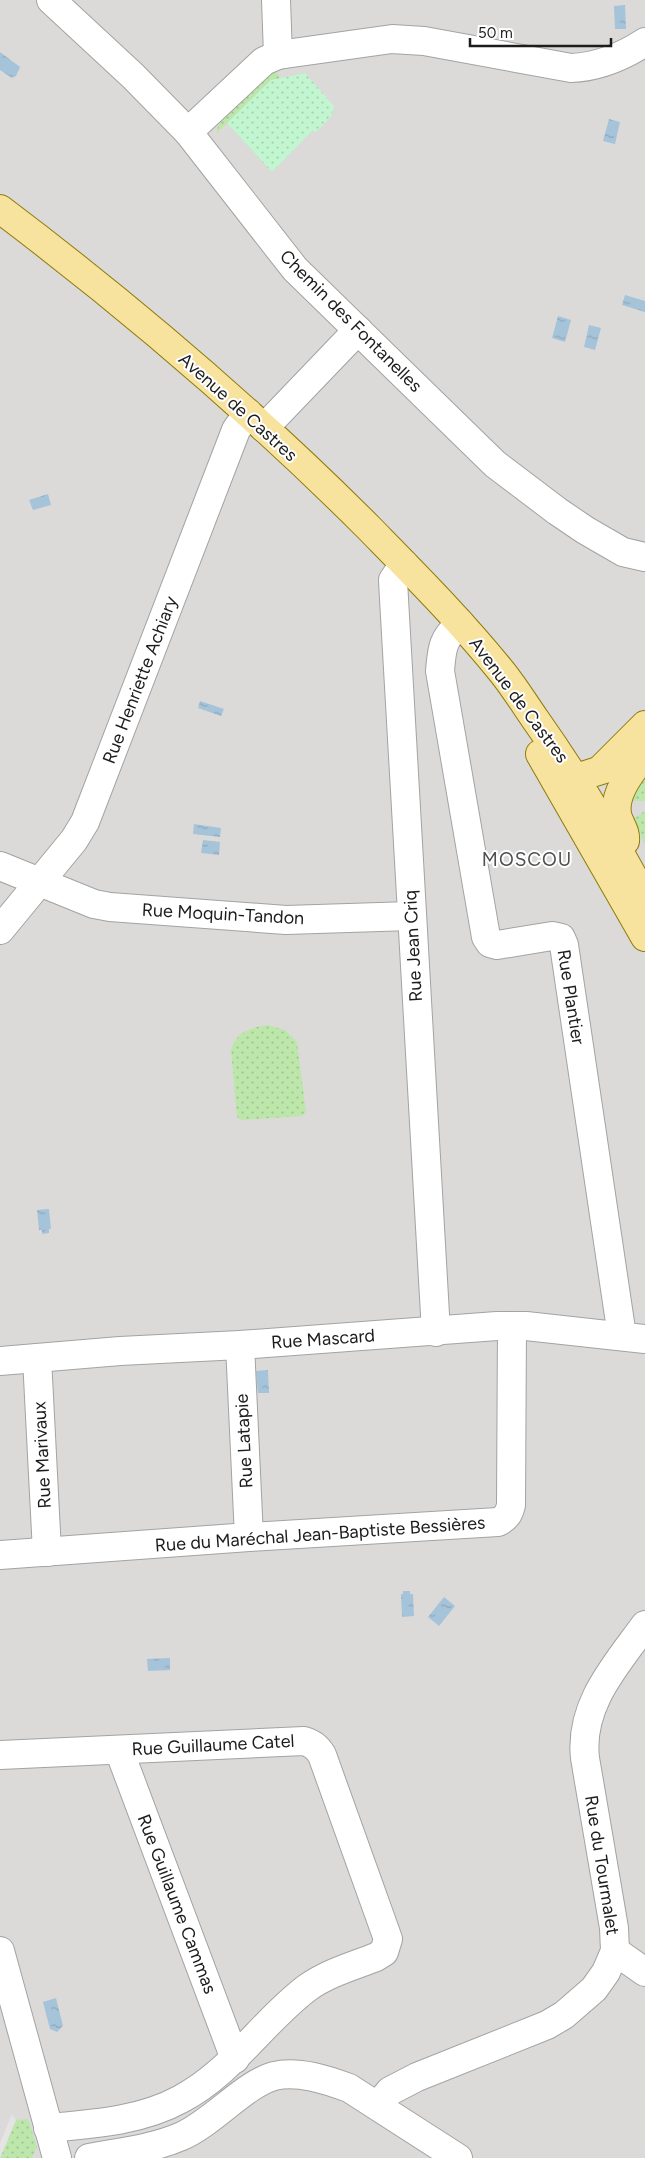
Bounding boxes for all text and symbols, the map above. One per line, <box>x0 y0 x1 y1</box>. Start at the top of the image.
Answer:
scale bar <box>470 15 611 47</box>
text: 50 m <box>478 24 513 42</box>
street label: Chemin des Fontanelles <box>275 245 427 397</box>
street label: Avenue de Castres <box>174 348 302 466</box>
street label: Rue Henriette Achiary <box>98 593 182 767</box>
street label: Avenue de Castres <box>465 633 573 767</box>
district label: MOSCOU <box>482 848 572 871</box>
street label: Rue Jean Criq <box>399 890 427 1002</box>
street label: Rue Moquin-Tandon <box>141 899 305 929</box>
street label: Rue Plantier <box>553 948 589 1046</box>
street label: Rue Mascard <box>270 1324 376 1354</box>
street label: Rue Latapie <box>231 1393 257 1489</box>
street label: Rue Marivaux <box>28 1400 56 1509</box>
street label: Rue du Maréchal Jean-Baptiste Bessières <box>154 1511 486 1557</box>
street label: Rue Guillaume Catel <box>131 1730 295 1760</box>
street label: Rue du Tourmalet <box>580 1794 624 1937</box>
street label: Rue Guillaume Cammas <box>133 1811 221 1997</box>

